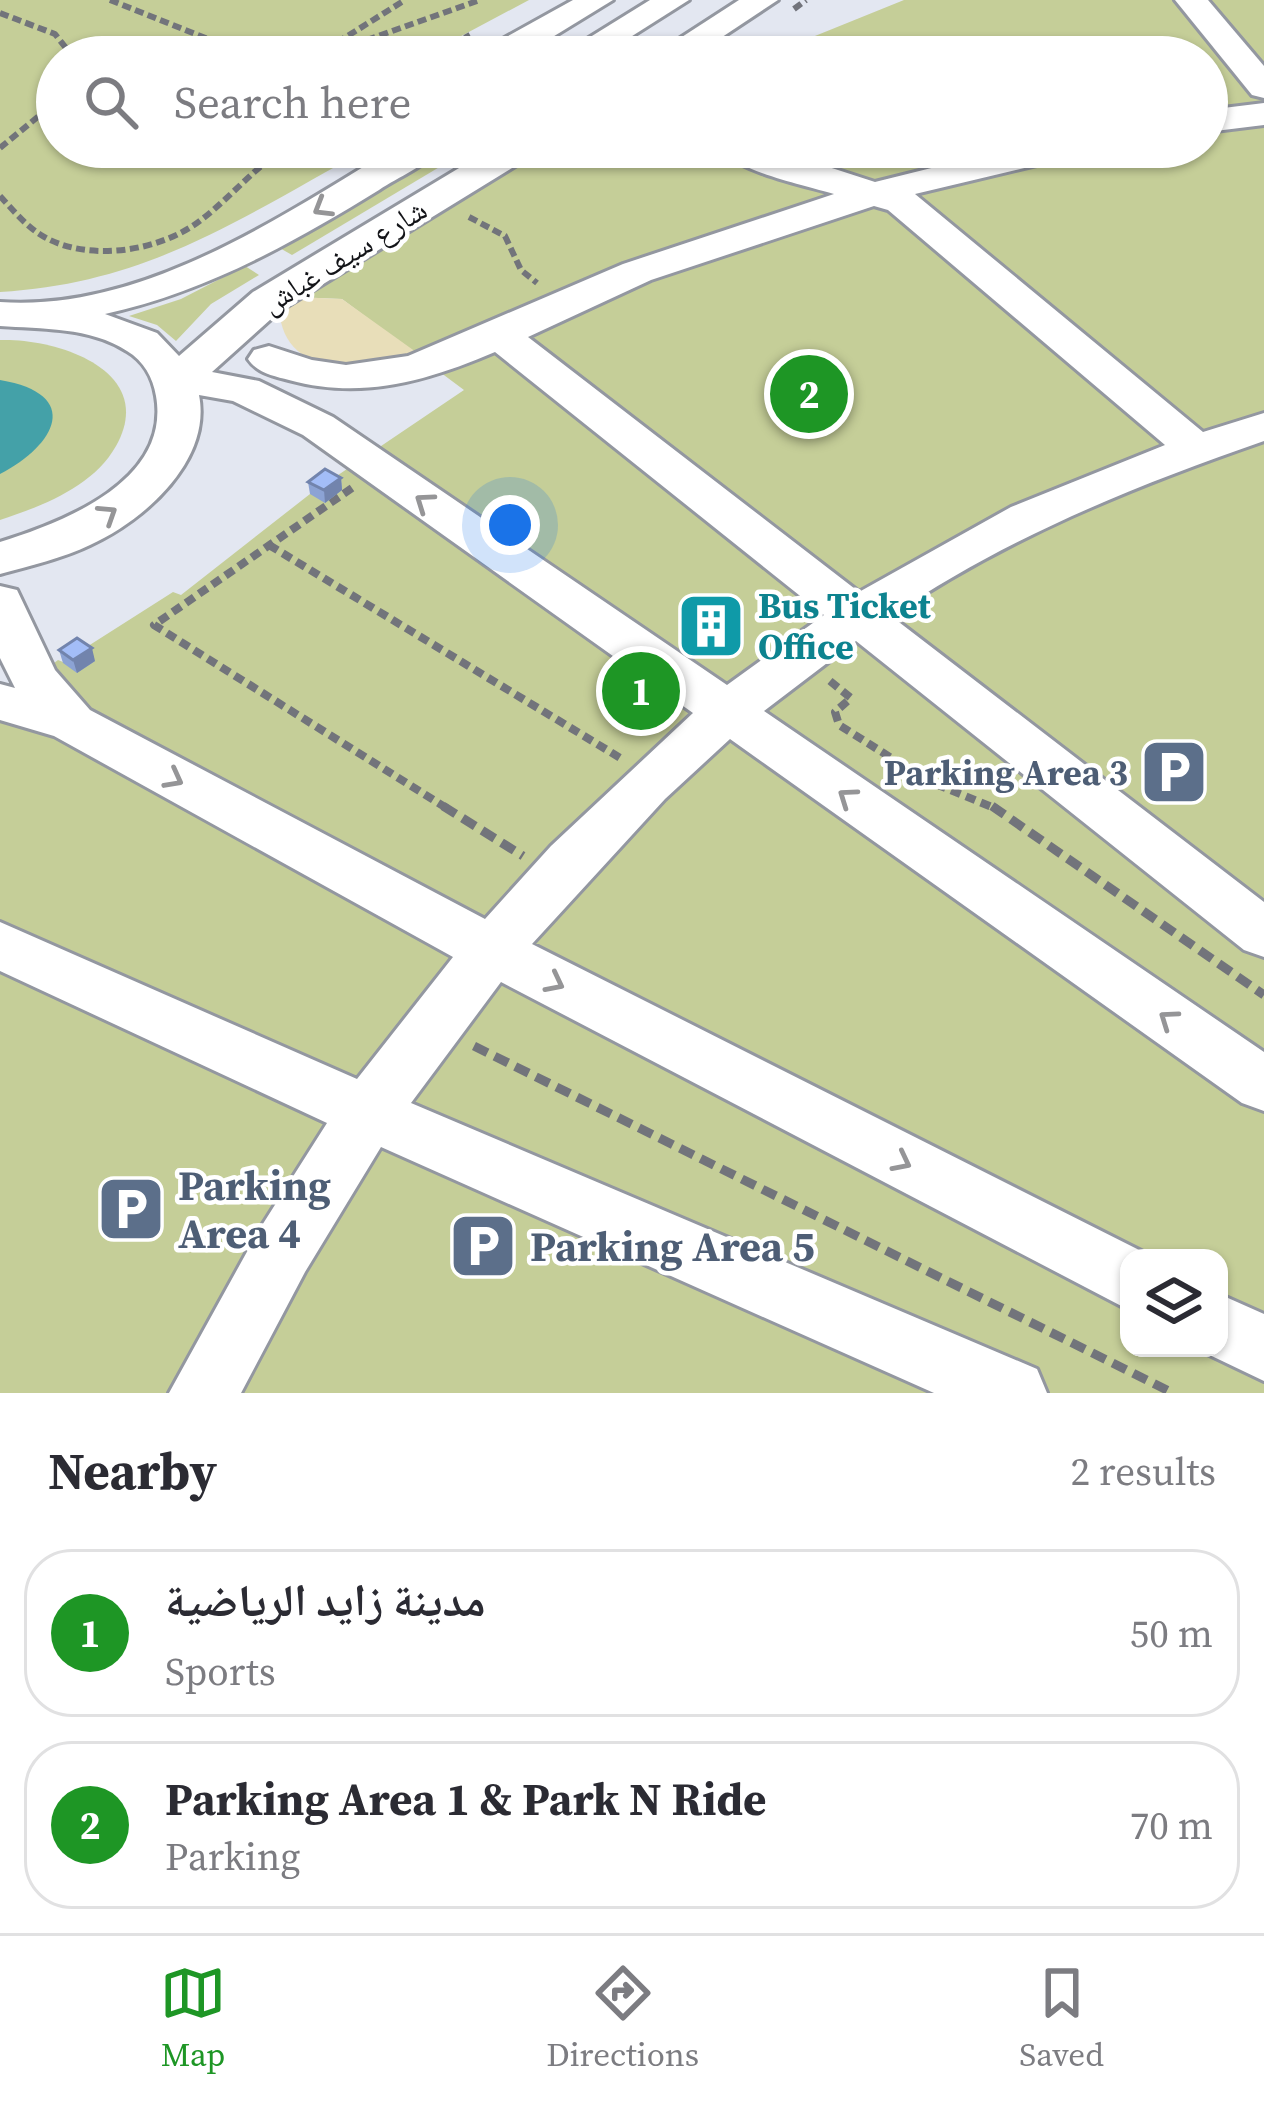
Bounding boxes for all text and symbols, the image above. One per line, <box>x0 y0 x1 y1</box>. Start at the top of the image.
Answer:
search box <box>36 36 1228 168</box>
icon: search <box>78 69 144 135</box>
text: Search here <box>174 71 411 133</box>
street label: شارع سيف غباش <box>253 189 435 323</box>
one-way arrow <box>313 193 335 216</box>
pin: 2 <box>770 349 848 439</box>
one-way arrow <box>415 494 437 516</box>
your location <box>480 495 540 555</box>
one-way arrow <box>94 506 116 528</box>
place label: Bus Ticket Office <box>758 581 932 671</box>
building icon: Bus Ticket Office <box>676 591 746 661</box>
pin: 1 <box>602 646 680 736</box>
parking icon: Parking Area 3 <box>1139 737 1209 807</box>
place label: Parking Area 3 <box>884 748 1128 797</box>
one-way arrow <box>162 765 183 788</box>
one-way arrow <box>838 789 860 811</box>
one-way arrow <box>543 969 564 993</box>
one-way arrow <box>1159 1011 1181 1033</box>
one-way arrow <box>889 1148 911 1171</box>
place label: Parking Area 4 <box>178 1156 331 1262</box>
parking icon: Parking Area 4 <box>96 1174 166 1244</box>
parking icon: Parking Area 5 <box>448 1211 518 1281</box>
place label: Parking Area 5 <box>530 1217 815 1275</box>
map controls <box>1120 1249 1228 1357</box>
button: layers <box>1120 1249 1228 1357</box>
text: Nearby <box>48 1436 217 1506</box>
text: 2 results <box>1071 1445 1216 1498</box>
text: مدينة زايد الرياضية <box>165 1569 486 1631</box>
text: 1 <box>79 1607 101 1660</box>
text: 50 m <box>1130 1607 1213 1660</box>
text: Sports <box>165 1645 276 1698</box>
text: Parking Area 1 & Park N Ride <box>165 1768 767 1830</box>
text: 2 <box>79 1799 101 1852</box>
text: 70 m <box>1130 1799 1213 1852</box>
text: Parking <box>165 1830 301 1883</box>
tab: Map <box>160 1960 226 2077</box>
tab: Directions <box>546 1960 699 2077</box>
tab: Saved <box>1019 1960 1104 2077</box>

